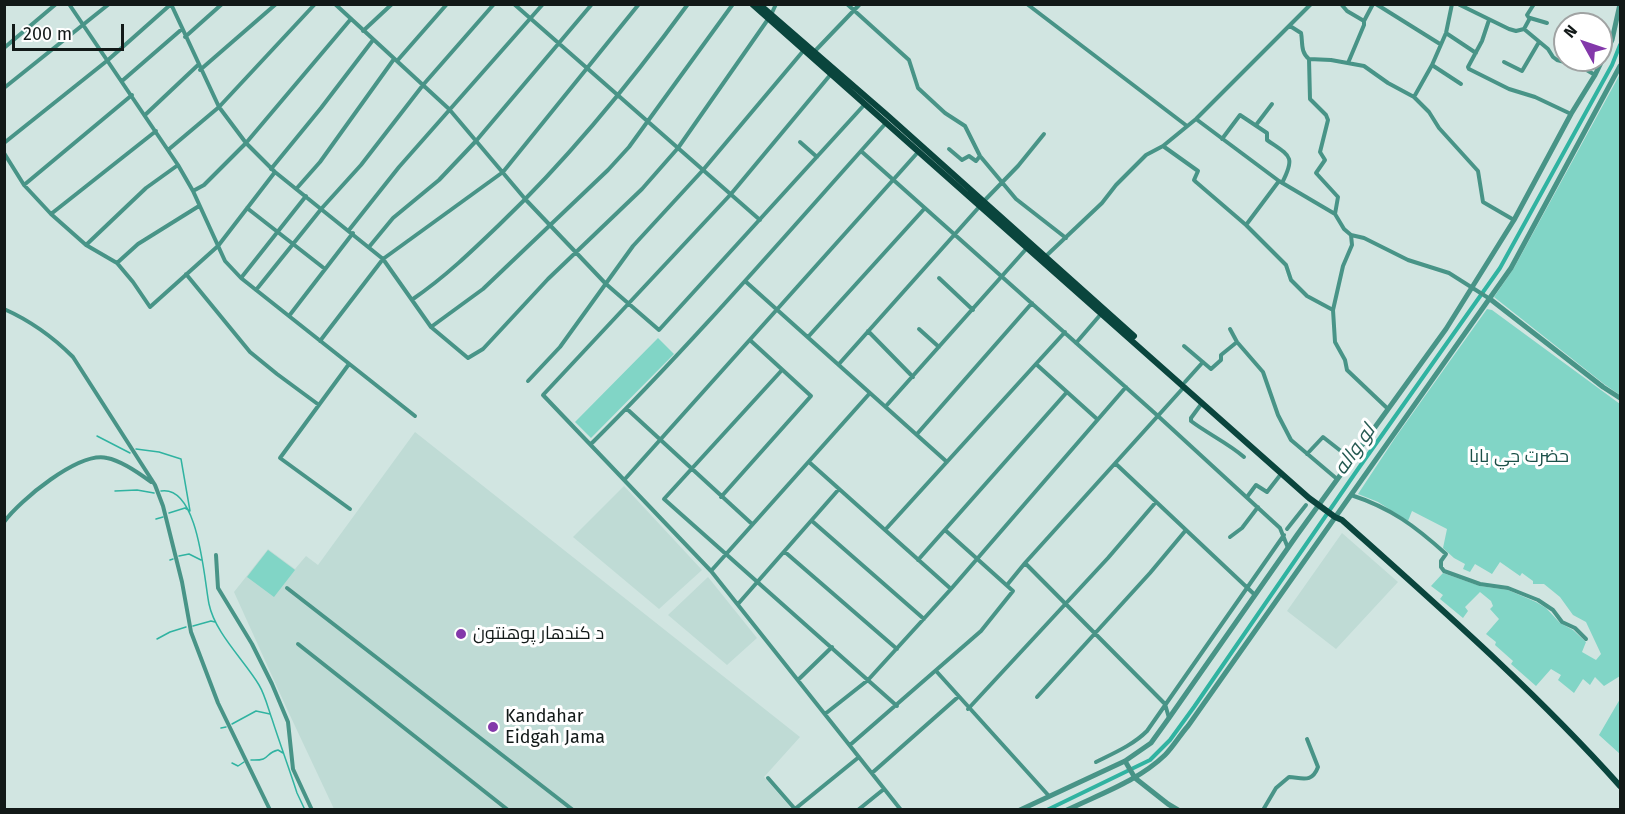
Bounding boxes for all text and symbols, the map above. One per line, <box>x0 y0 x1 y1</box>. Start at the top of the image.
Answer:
scale bar <box>15 12 128 50</box>
north arrow <box>1553 12 1613 72</box>
text: N <box>1560 21 1581 42</box>
text: 200 m <box>23 23 72 45</box>
water label: لو واله <box>1329 420 1381 480</box>
park label: حضرت جي بابا <box>1469 446 1569 468</box>
place label: د کندهار پوهنتون <box>473 623 604 645</box>
marker: د کندهار پوهنتون <box>454 627 468 641</box>
place label: Kandahar Eidgah Jama <box>505 706 605 748</box>
marker: Kandahar Eidgah Jama <box>486 720 500 734</box>

